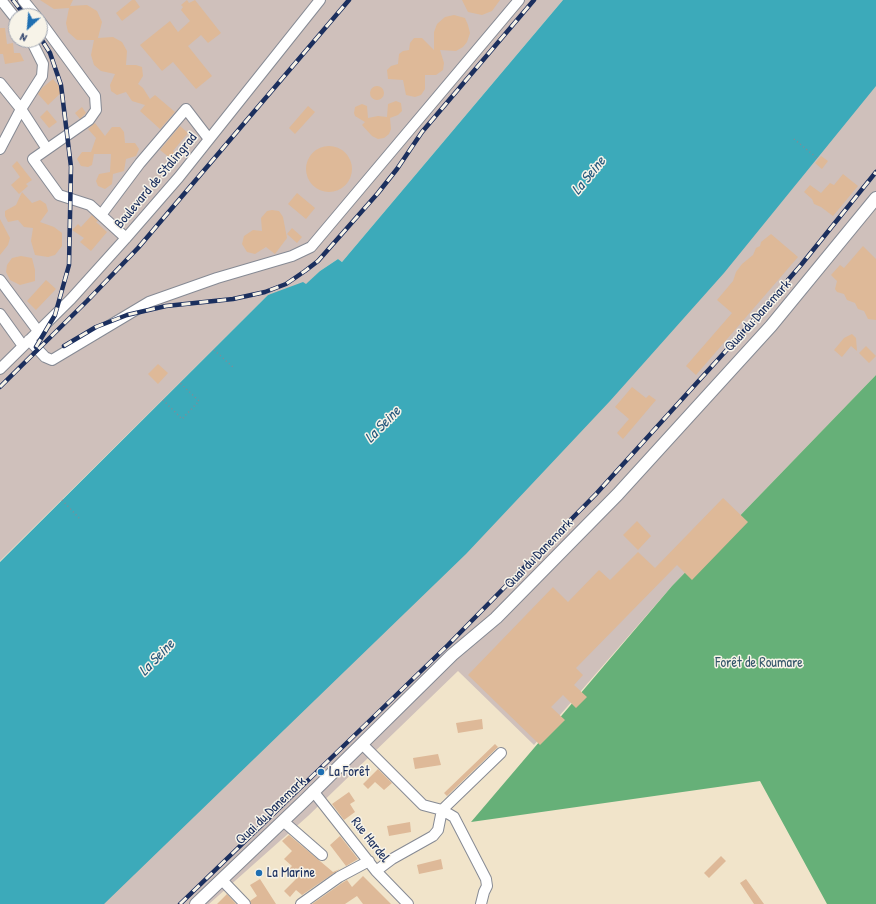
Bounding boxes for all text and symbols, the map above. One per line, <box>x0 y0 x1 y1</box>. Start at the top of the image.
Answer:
north arrow <box>8 8 48 48</box>
text: N <box>17 30 29 45</box>
street label: Boulevard de Stalingrad <box>111 130 201 232</box>
water label: La Seine <box>568 153 610 199</box>
street label: Quai du Danemark <box>721 277 795 355</box>
water label: La Seine <box>361 403 405 447</box>
street label: Quai du Danemark <box>501 515 577 593</box>
water label: La Seine <box>135 636 179 680</box>
park label: Forêt de Roumare <box>715 655 803 671</box>
place label: La Forêt <box>329 764 370 780</box>
marker: La Forêt <box>316 767 326 777</box>
street label: Quai du Danemark <box>232 773 310 849</box>
street label: Rue Hardel <box>347 814 393 866</box>
place label: La Marine <box>267 865 315 881</box>
marker: La Marine <box>254 868 264 878</box>

